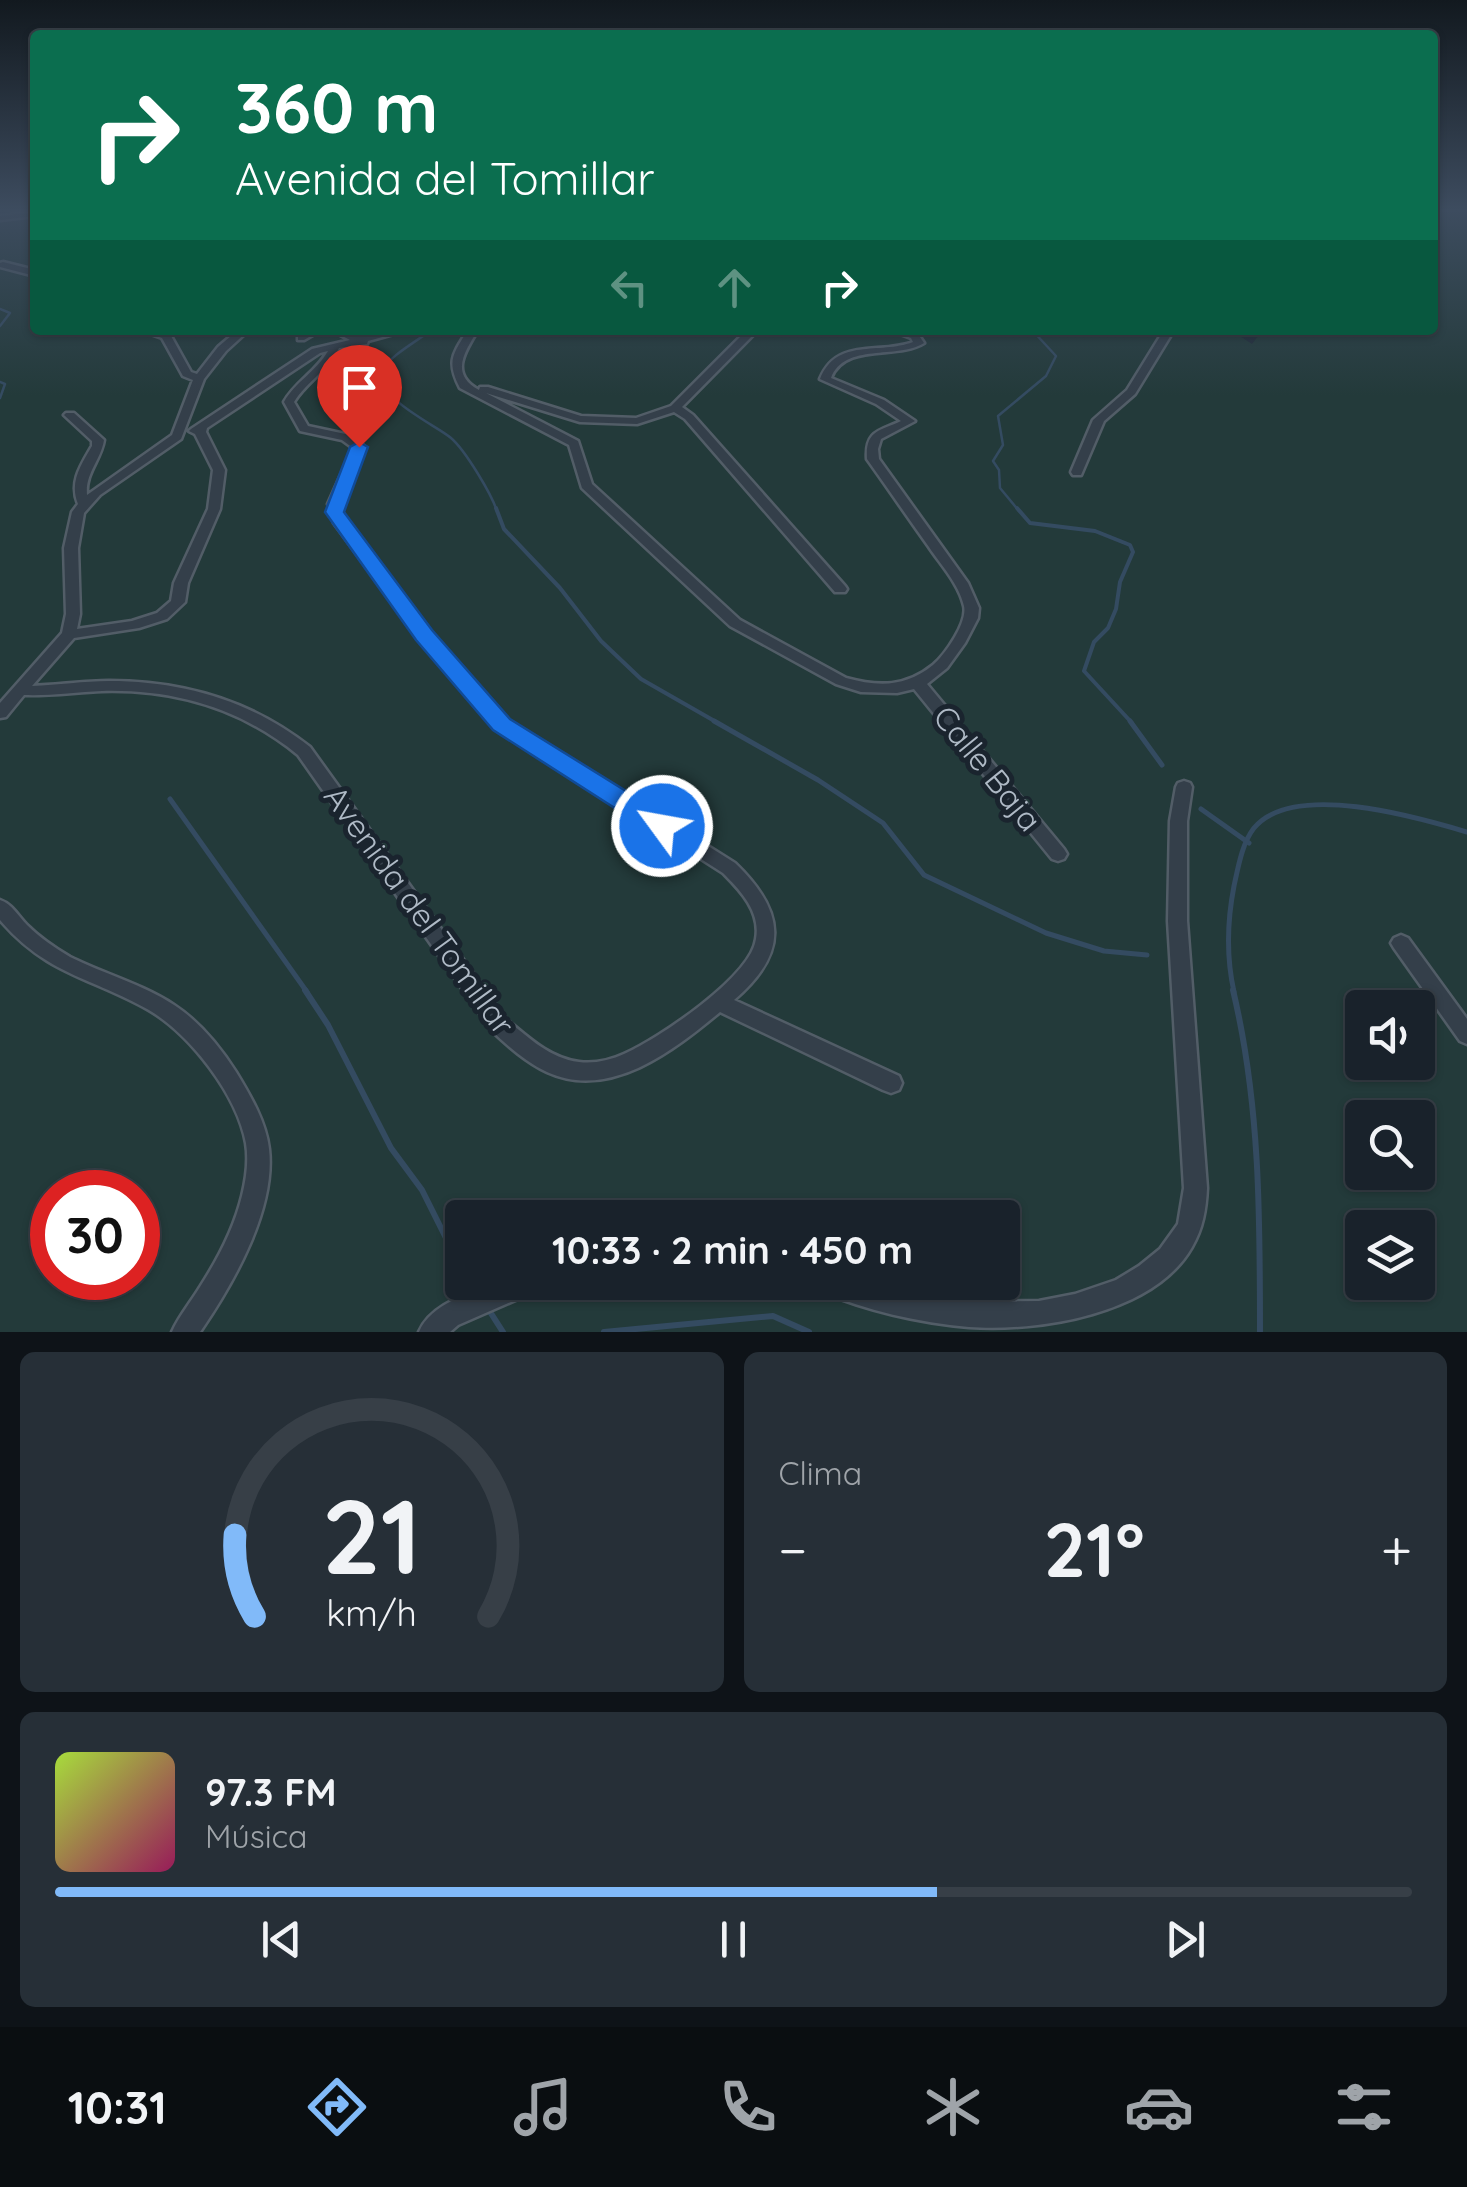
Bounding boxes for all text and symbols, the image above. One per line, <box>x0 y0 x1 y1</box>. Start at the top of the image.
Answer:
text: 360 m <box>235 63 438 151</box>
icon: right <box>70 70 200 200</box>
text: Avenida del Tomillar <box>235 150 655 206</box>
icon: left <box>602 260 657 315</box>
icon: ahead <box>707 260 762 315</box>
icon: right <box>812 260 867 315</box>
pin <box>317 345 402 448</box>
icon: arrive <box>332 360 387 415</box>
street label: Calle Baja <box>925 697 1051 839</box>
position arrow <box>610 774 714 878</box>
street label: Avenida del Tomillar <box>316 778 524 1042</box>
map controls <box>1345 990 1435 1300</box>
button: sound <box>1345 990 1435 1080</box>
button: search <box>1345 1100 1435 1190</box>
speed limit sign: 30 <box>30 1170 160 1300</box>
button: layers <box>1345 1210 1435 1300</box>
text: 10:33 · 2 min · 450 m <box>552 1226 913 1274</box>
text: Clima <box>779 1453 862 1493</box>
text: 21 <box>322 1470 422 1600</box>
text: 21° <box>1043 1502 1145 1596</box>
text: − <box>779 1515 807 1584</box>
text: + <box>1381 1515 1412 1584</box>
text: km/h <box>326 1590 417 1635</box>
text: 97.3 FM <box>205 1768 337 1816</box>
text: Música <box>205 1816 308 1856</box>
icon: previous <box>254 1912 309 1967</box>
icon: pause <box>706 1912 761 1967</box>
icon: next <box>1158 1912 1213 1967</box>
icon: directions <box>302 2072 372 2142</box>
icon: music <box>508 2072 578 2142</box>
icon: phone <box>713 2072 783 2142</box>
icon: climate <box>918 2072 988 2142</box>
icon: car <box>1124 2072 1194 2142</box>
icon: filters <box>1329 2072 1399 2142</box>
text: 10:31 <box>68 2079 167 2135</box>

